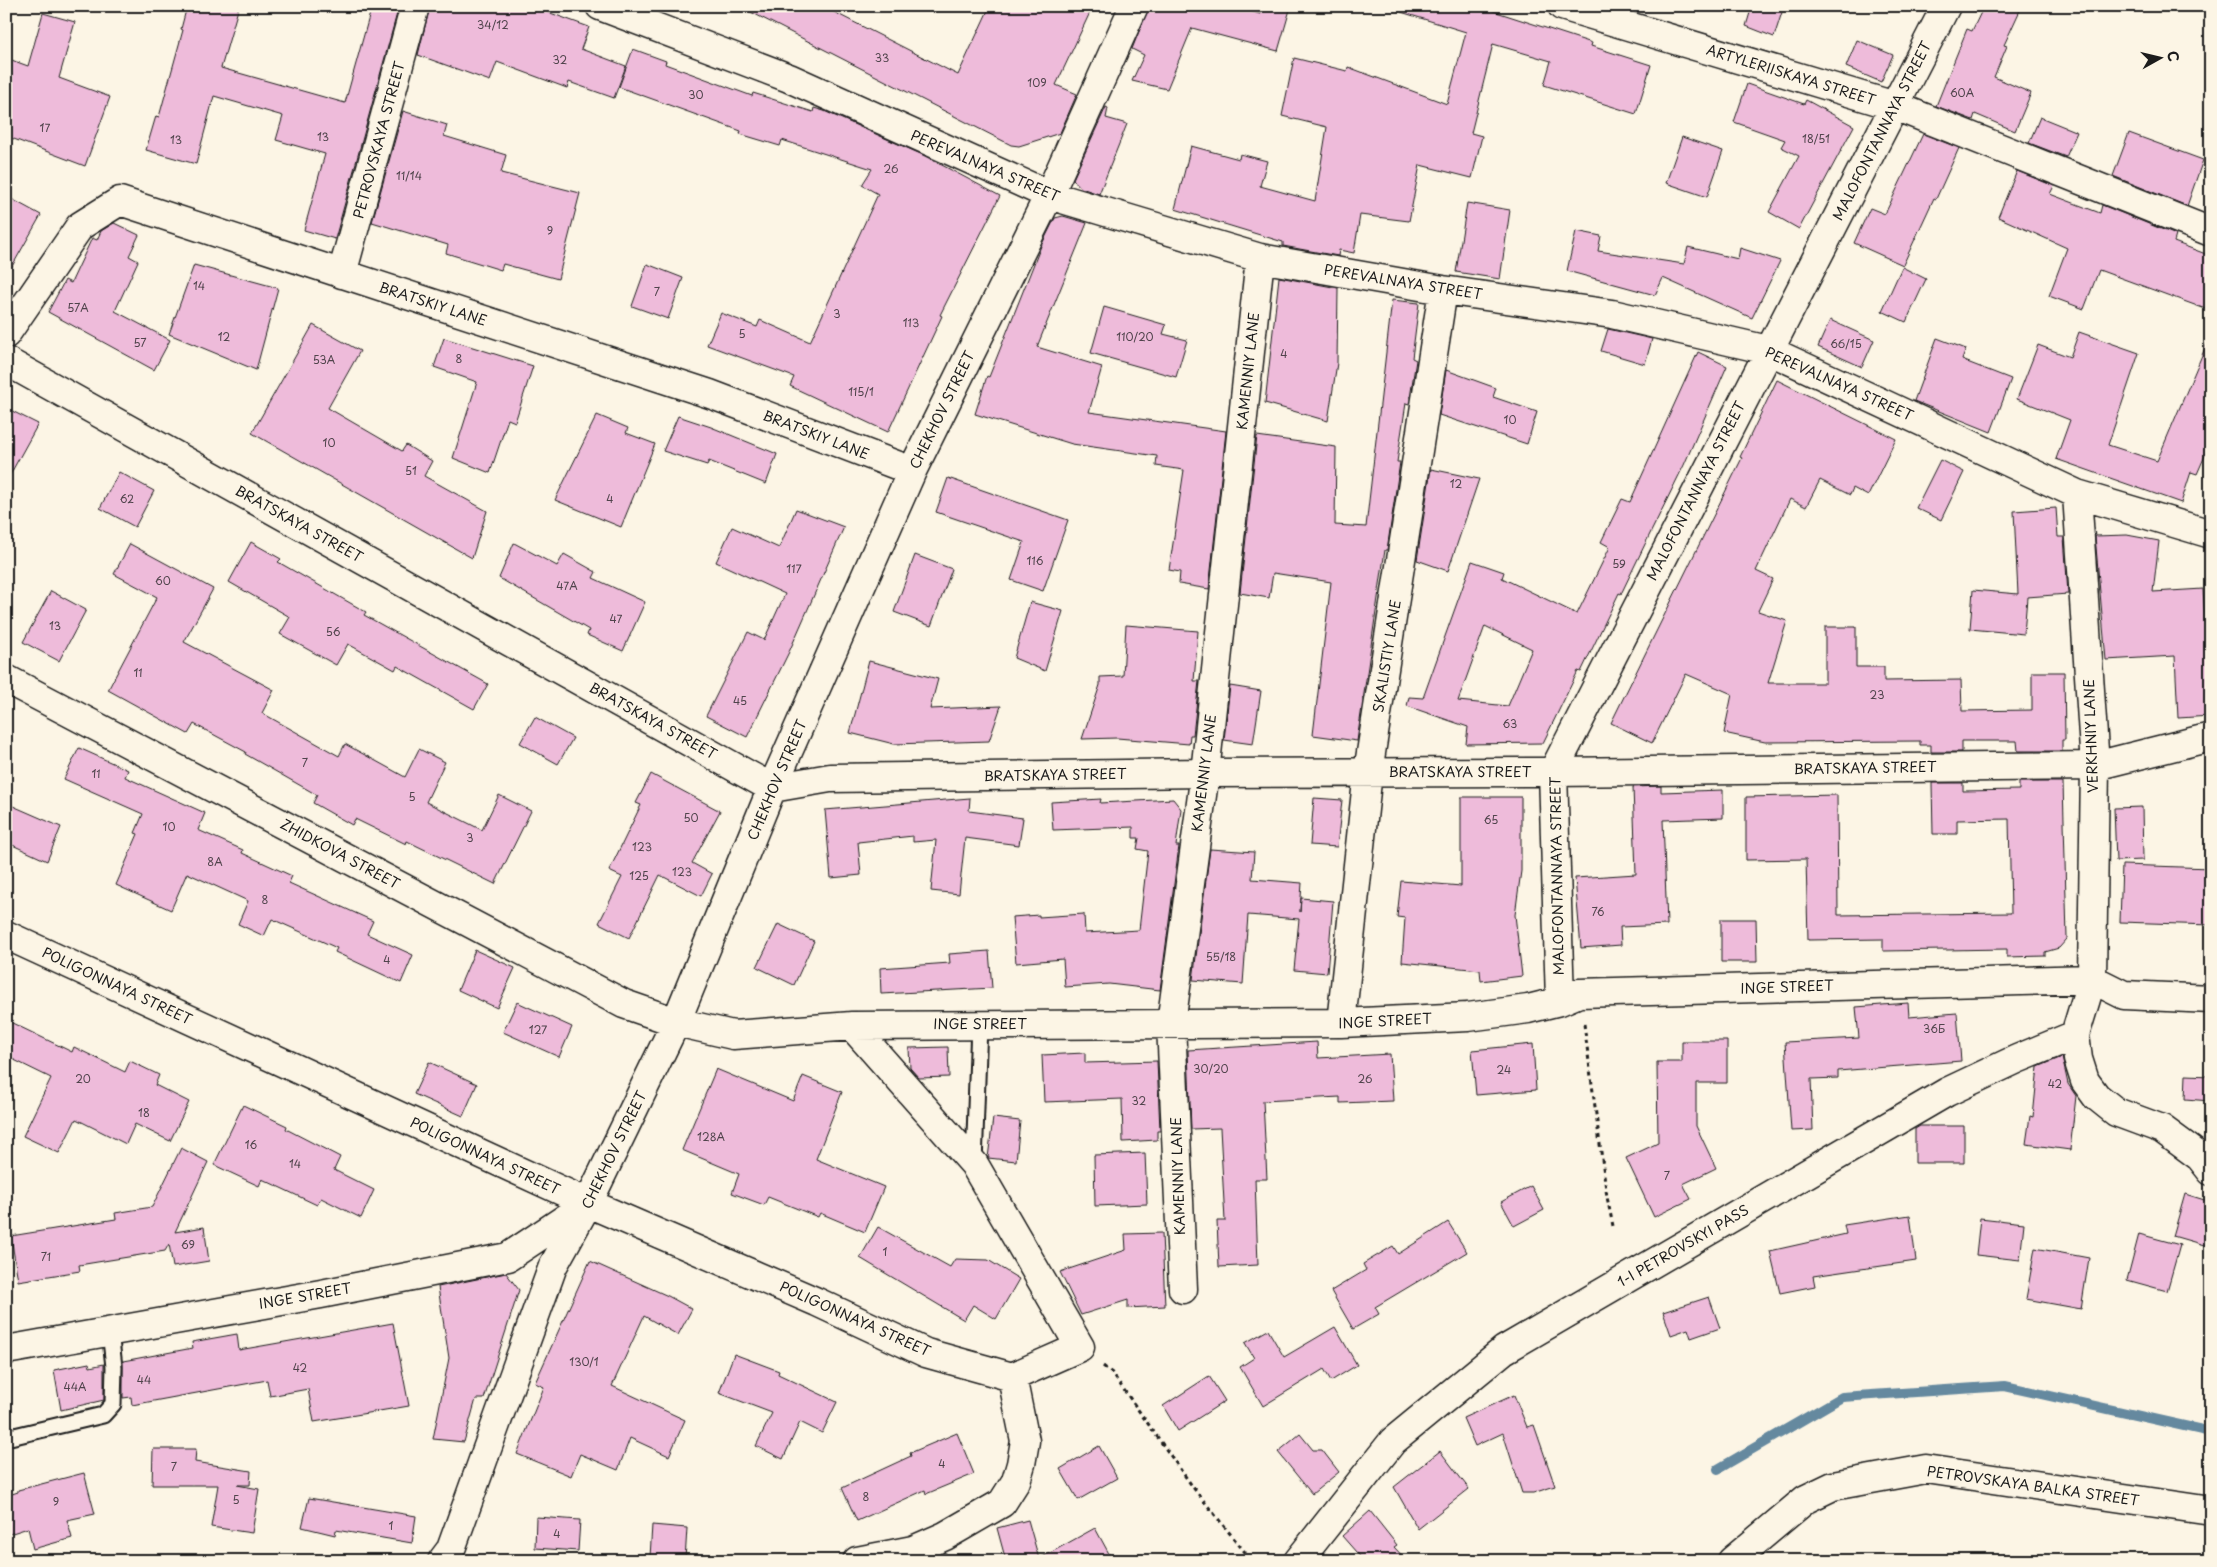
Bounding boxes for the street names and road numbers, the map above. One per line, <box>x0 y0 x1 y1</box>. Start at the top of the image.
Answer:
street label: MALOFONTANNAYA STREET <box>1827 37 1936 224</box>
street label: ARTYLERIISKAYA STREET <box>1704 39 1879 110</box>
street label: PETROVSKAYA STREET <box>347 58 410 221</box>
street label: PEREVALNAYA STREET <box>907 125 1063 207</box>
street label: PEREVALNAYA STREET <box>1322 259 1484 304</box>
street label: BRATSKIY LANE <box>376 276 490 331</box>
street label: KAMENNIY LANE <box>1231 311 1264 431</box>
street label: PEREVALNAYA STREET <box>1762 341 1917 426</box>
street label: CHEKHOV STREET <box>904 347 980 473</box>
street label: MALOFONTANNAYA STREET <box>1641 397 1750 584</box>
street label: BRATSKIY LANE <box>760 405 872 464</box>
street label: BRATSKAYA STREET <box>232 480 367 568</box>
street label: SKALISTIY LANE <box>1367 598 1406 714</box>
street label: BRATSKAYA STREET <box>586 677 721 765</box>
street label: VERKHNIY LANE <box>2078 679 2103 793</box>
street label: KAMENNIY LANE <box>1186 713 1221 833</box>
street label: CHEKHOV STREET <box>742 716 812 843</box>
street label: BRATSKAYA STREET <box>1793 756 1937 779</box>
street label: BRATSKAYA STREET <box>1389 761 1532 782</box>
street label: BRATSKAYA STREET <box>983 763 1127 786</box>
street label: MALOFONTANNAYA STREET <box>1544 776 1569 976</box>
street label: ZHIDKOVA STREET <box>277 813 404 894</box>
street label: POLIGONNAYA STREET <box>39 942 196 1030</box>
street label: INGE STREET <box>1740 974 1835 999</box>
street label: INGE STREET <box>1338 1008 1433 1033</box>
street label: INGE STREET <box>933 1013 1027 1034</box>
street label: CHEKHOV STREET <box>576 1087 652 1213</box>
street label: POLIGONNAYA STREET <box>407 1112 564 1200</box>
street label: KAMENNIY LANE <box>1165 1117 1190 1235</box>
street label: 1-I PETROVSKYI PASS <box>1613 1199 1753 1292</box>
street label: POLIGONNAYA STREET <box>776 1276 934 1362</box>
street label: INGE STREET <box>257 1277 353 1314</box>
street label: PETROVSKAYA BALKA STREET <box>1926 1460 2141 1511</box>

